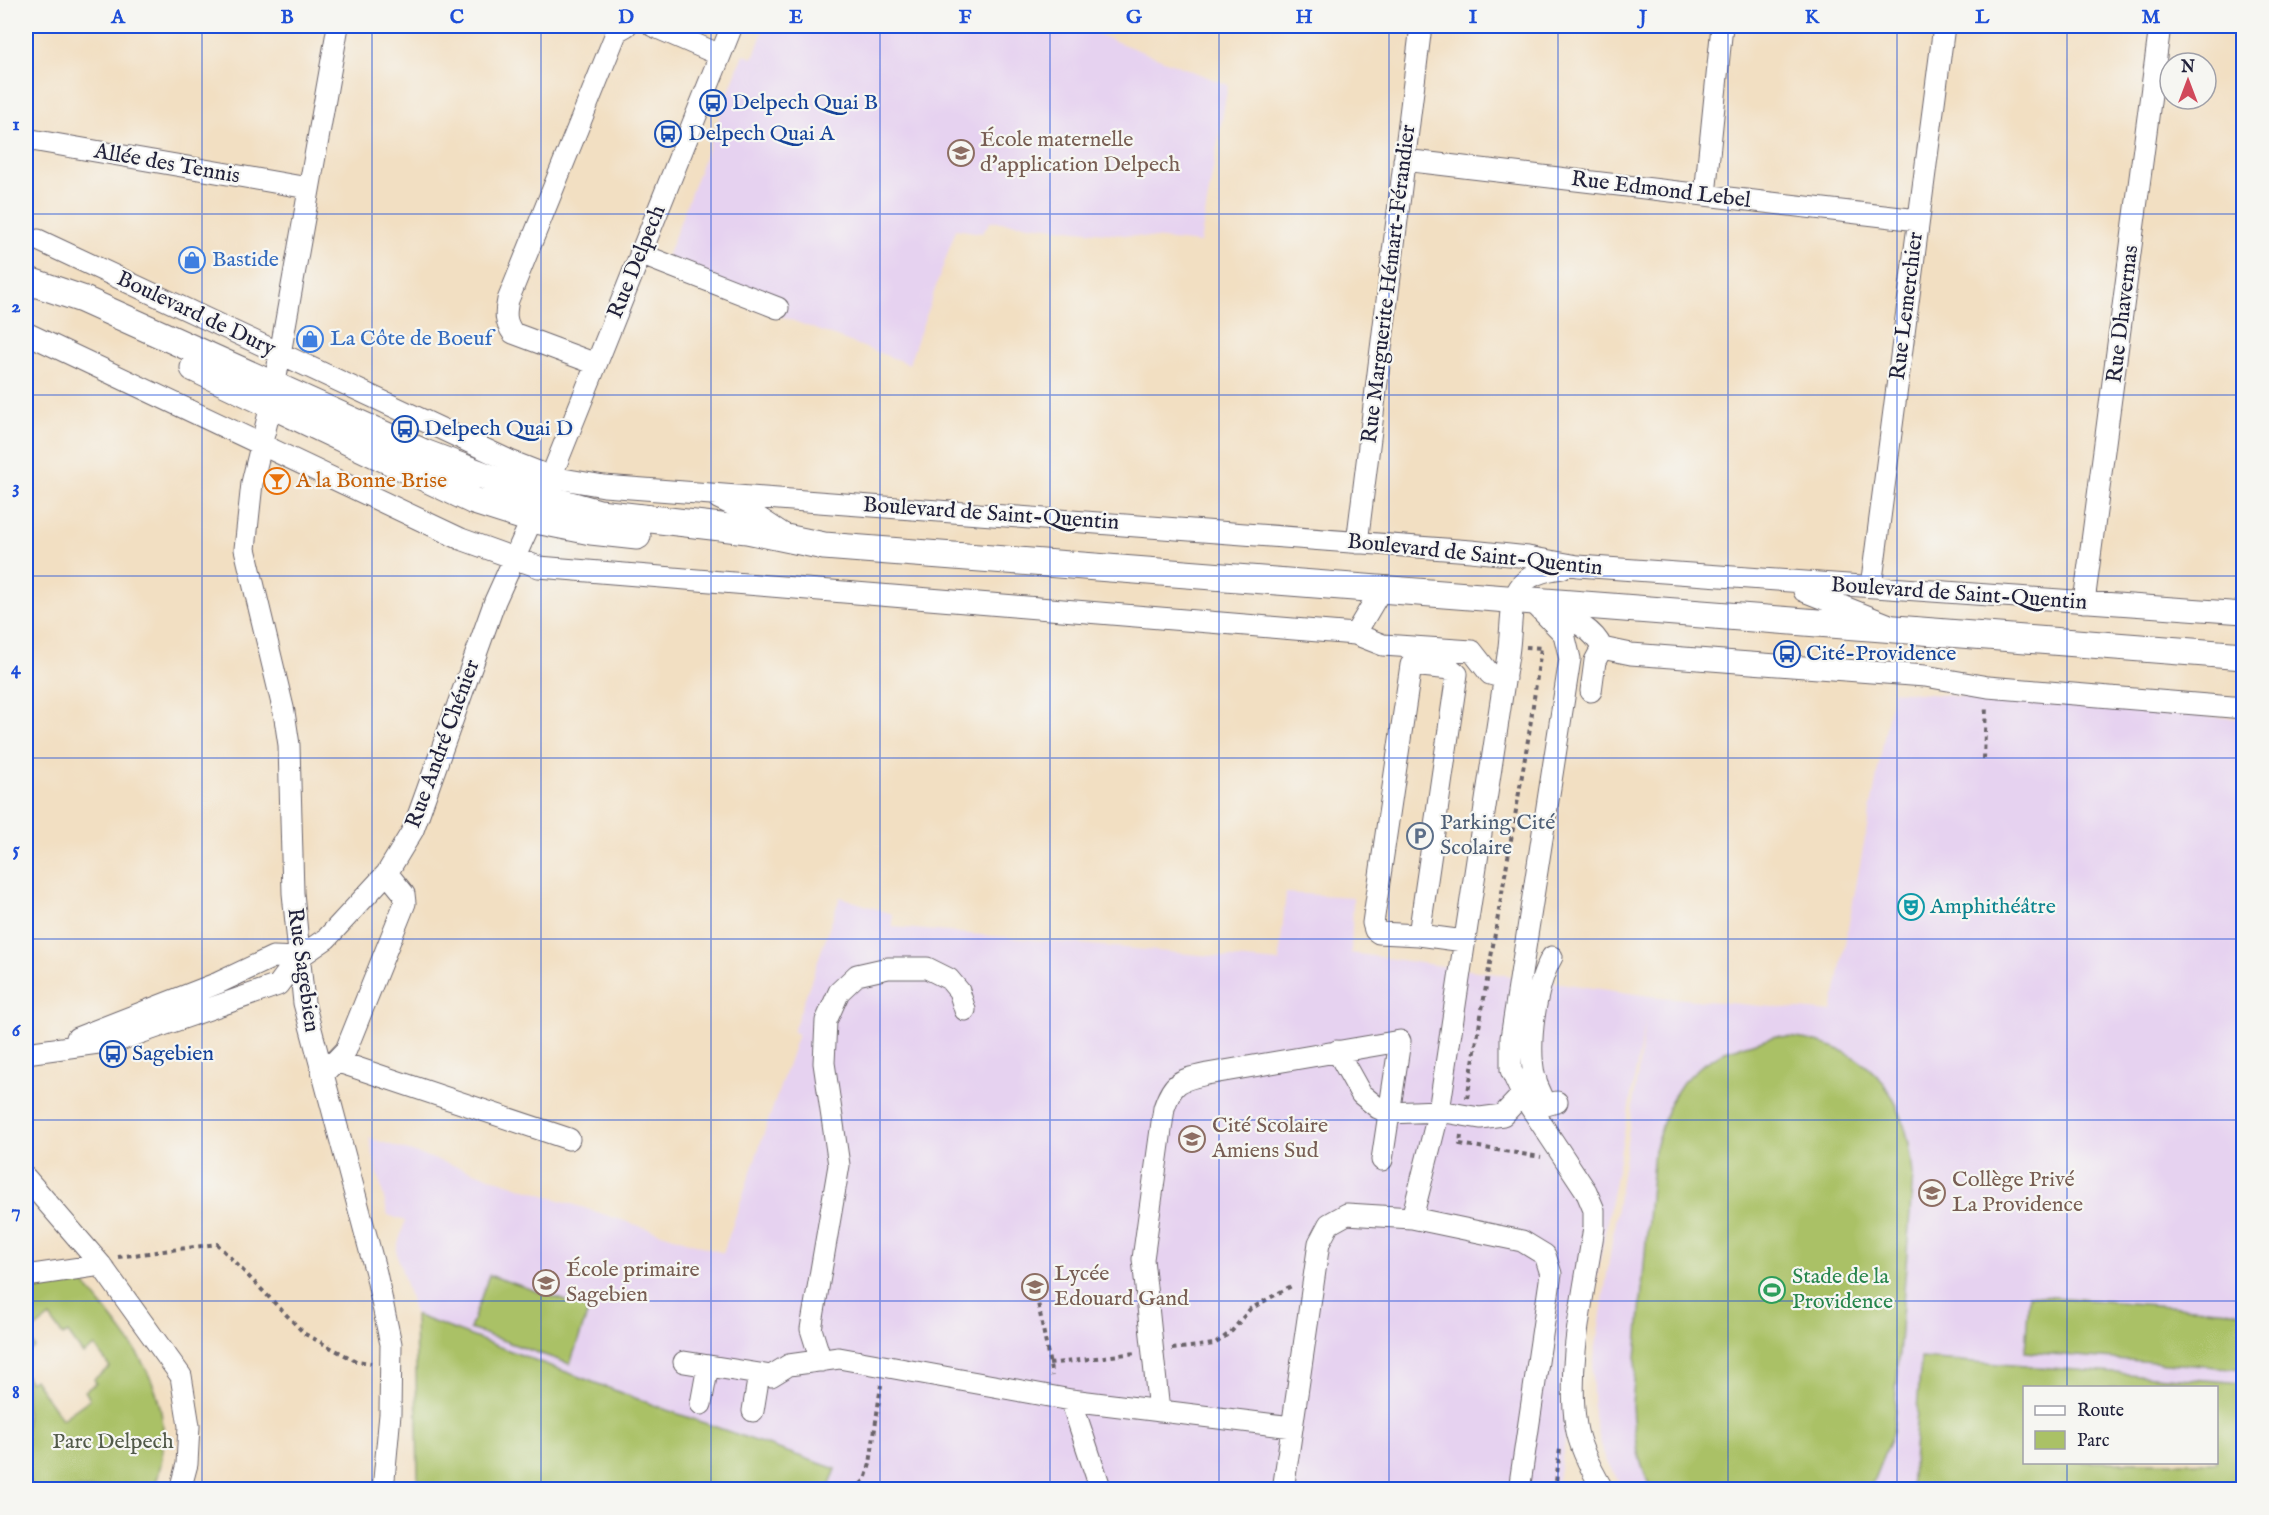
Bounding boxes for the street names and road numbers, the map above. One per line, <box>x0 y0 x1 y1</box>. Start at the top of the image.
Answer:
street label: Rue Marguerite Hémart-Férandier <box>1356 123 1422 445</box>
street label: Allée des Tennis <box>91 137 242 191</box>
street label: Rue Edmond Lebel <box>1570 165 1752 215</box>
street label: Rue Delpech <box>602 201 673 323</box>
street label: Rue Lemerchier <box>1884 230 1930 382</box>
street label: Rue Dhavernas <box>2101 244 2145 384</box>
street label: Boulevard de Dury <box>112 265 280 363</box>
street label: Boulevard de Saint-Quentin <box>862 491 1120 537</box>
street label: Boulevard de Saint-Quentin <box>1346 528 1604 582</box>
street label: Boulevard de Saint-Quentin <box>1830 571 2088 617</box>
street label: Rue André Chénier <box>400 656 486 832</box>
street label: Rue Sagebien <box>280 906 326 1034</box>

